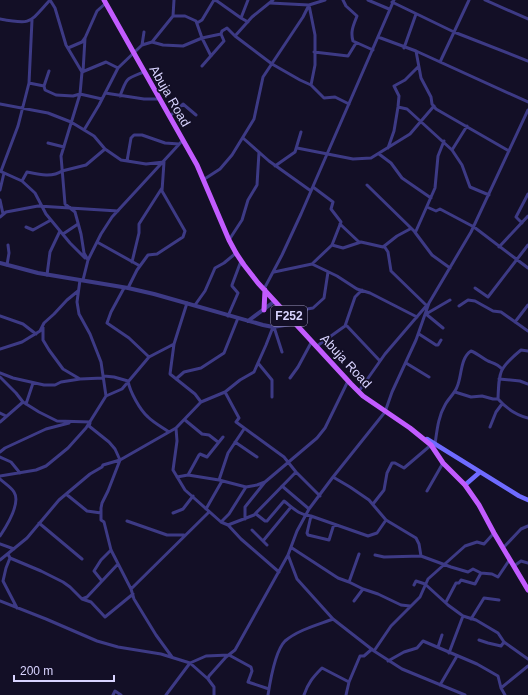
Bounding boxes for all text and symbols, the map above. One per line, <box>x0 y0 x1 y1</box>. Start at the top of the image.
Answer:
street label: Abuja Road <box>147 63 193 129</box>
road number: F252 <box>271 306 307 326</box>
street label: Abuja Road <box>317 331 375 391</box>
scale bar <box>14 657 114 683</box>
text: 200 m <box>20 664 53 678</box>

